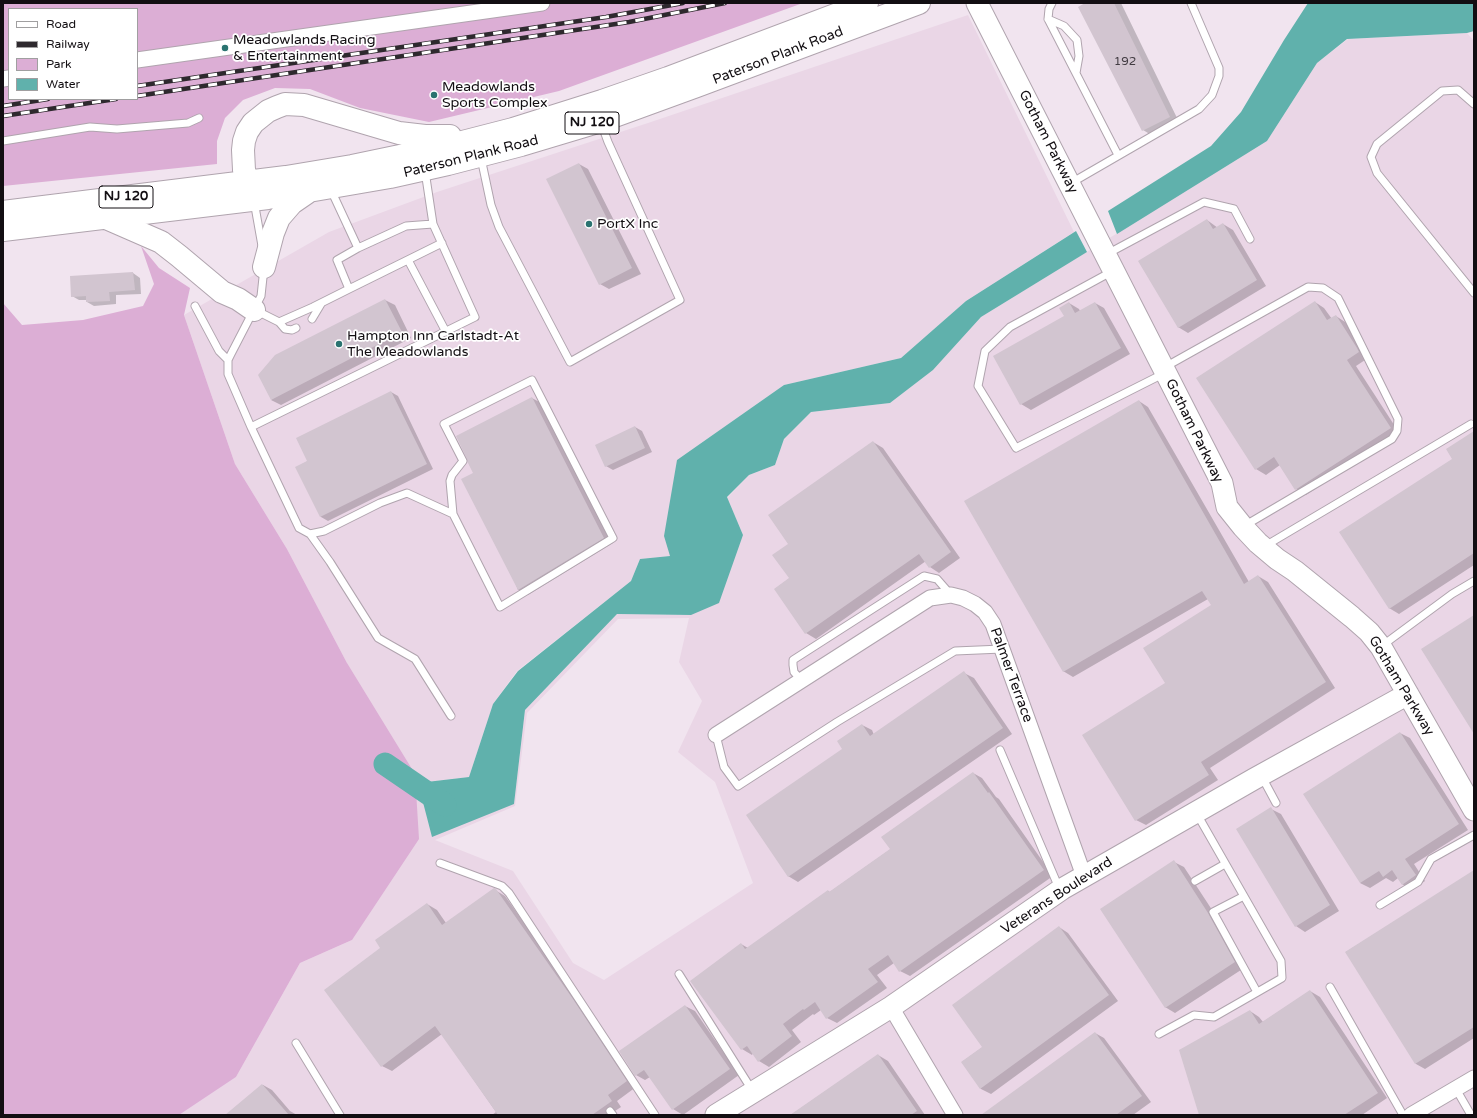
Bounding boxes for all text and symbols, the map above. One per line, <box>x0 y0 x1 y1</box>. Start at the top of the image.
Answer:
legend <box>8 8 138 100</box>
text: Road <box>46 17 76 31</box>
street label: Paterson Plank Road <box>710 23 846 89</box>
place label: Meadowlands Racing & Entertainment <box>233 32 376 64</box>
text: Railway <box>46 37 90 51</box>
marker: Meadowlands Racing & Entertainment <box>220 43 230 53</box>
house number: 192 <box>1114 55 1136 69</box>
text: Park <box>46 57 72 71</box>
text: Water <box>46 77 80 91</box>
place label: Meadowlands Sports Complex <box>442 79 548 112</box>
street label: Gotham Parkway <box>1015 88 1081 196</box>
marker: Meadowlands Sports Complex <box>429 90 439 100</box>
road number: NJ 120 <box>565 112 619 134</box>
street label: Paterson Plank Road <box>402 132 540 182</box>
road number: NJ 120 <box>99 186 153 208</box>
place label: PortX Inc <box>597 216 658 232</box>
marker: PortX Inc <box>584 219 594 229</box>
place label: Hampton Inn Carlstadt-At The Meadowlands <box>347 328 519 360</box>
marker: Hampton Inn Carlstadt-At The Meadowlands <box>334 339 344 349</box>
street label: Gotham Parkway <box>1162 376 1226 486</box>
street label: Palmer Terrace <box>986 625 1036 725</box>
street label: Gotham Parkway <box>1365 633 1437 739</box>
street label: Veterans Boulevard <box>998 854 1116 938</box>

